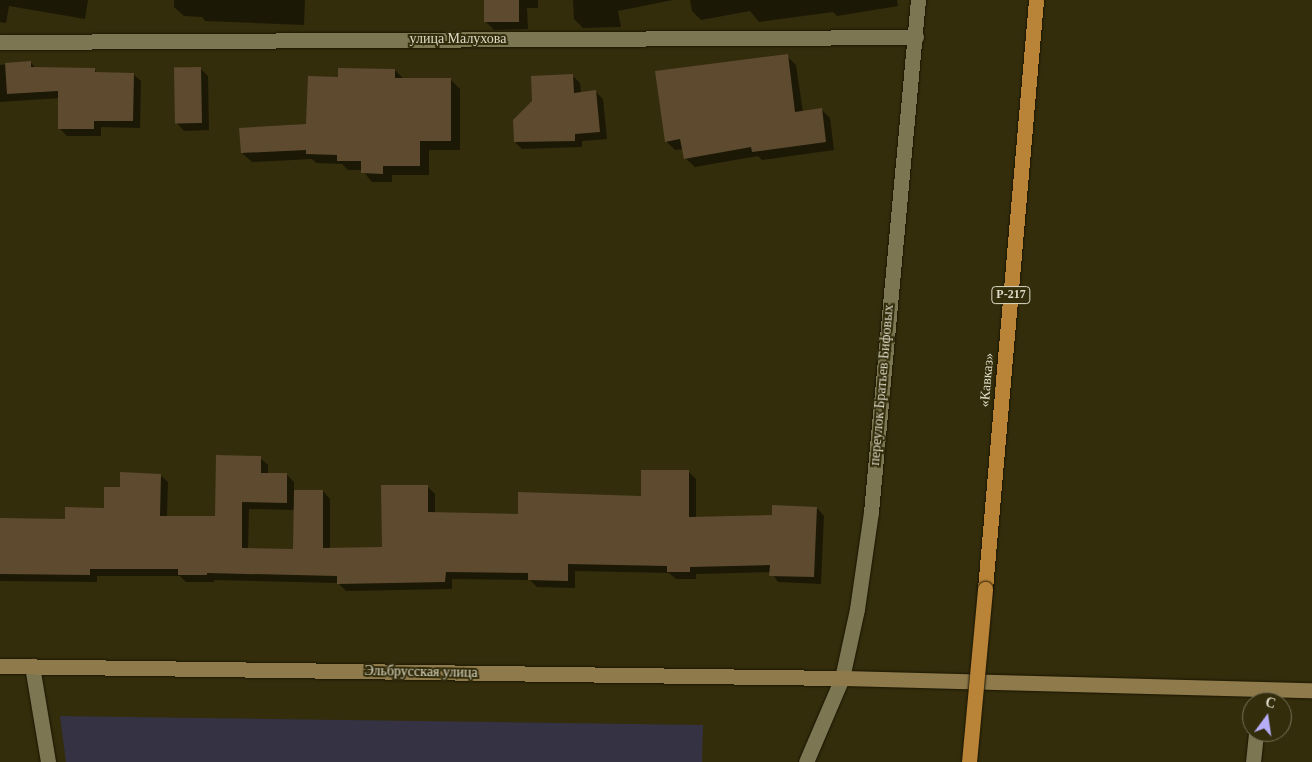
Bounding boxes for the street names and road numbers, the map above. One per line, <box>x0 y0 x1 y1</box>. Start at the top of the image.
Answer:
street label: улица Малухова <box>410 31 506 47</box>
road number: Р-217 <box>991 286 1031 304</box>
street label: переулок Братьев Бифовых <box>867 304 897 466</box>
street label: «Кавказ» <box>976 352 998 408</box>
street label: Эльбрусская улица <box>364 663 478 681</box>

